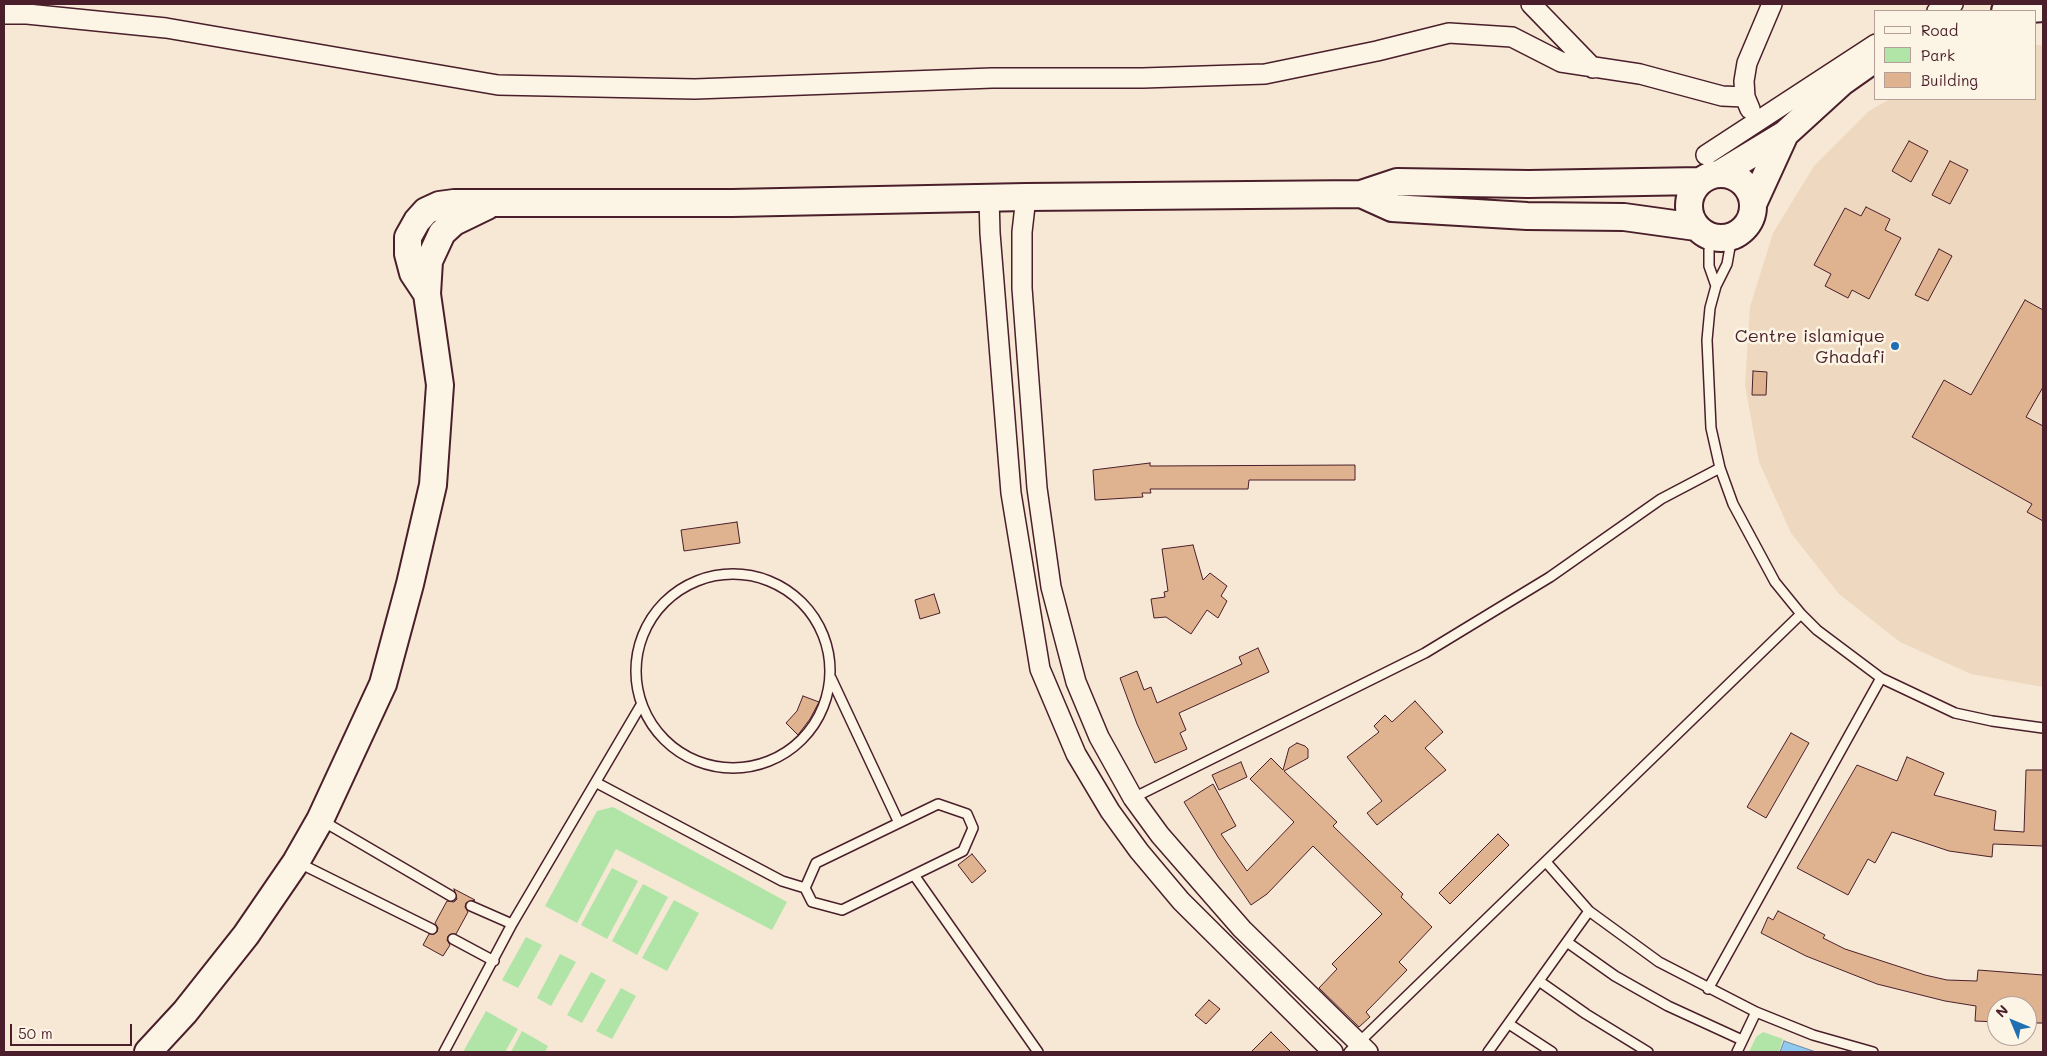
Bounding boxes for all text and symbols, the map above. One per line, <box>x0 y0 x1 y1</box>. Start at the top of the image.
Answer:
legend <box>1874 10 2037 100</box>
text: Road <box>1921 20 1958 40</box>
text: Park <box>1921 45 1955 65</box>
text: Building <box>1921 70 1978 90</box>
place label: Centre islamique Ghadafi <box>1735 325 1885 368</box>
marker: Centre islamique Ghadafi <box>1889 340 1901 352</box>
north arrow <box>1987 996 2037 1046</box>
text: N <box>1991 1000 2012 1021</box>
scale bar <box>12 1014 135 1046</box>
text: 50 m <box>18 1023 53 1043</box>

